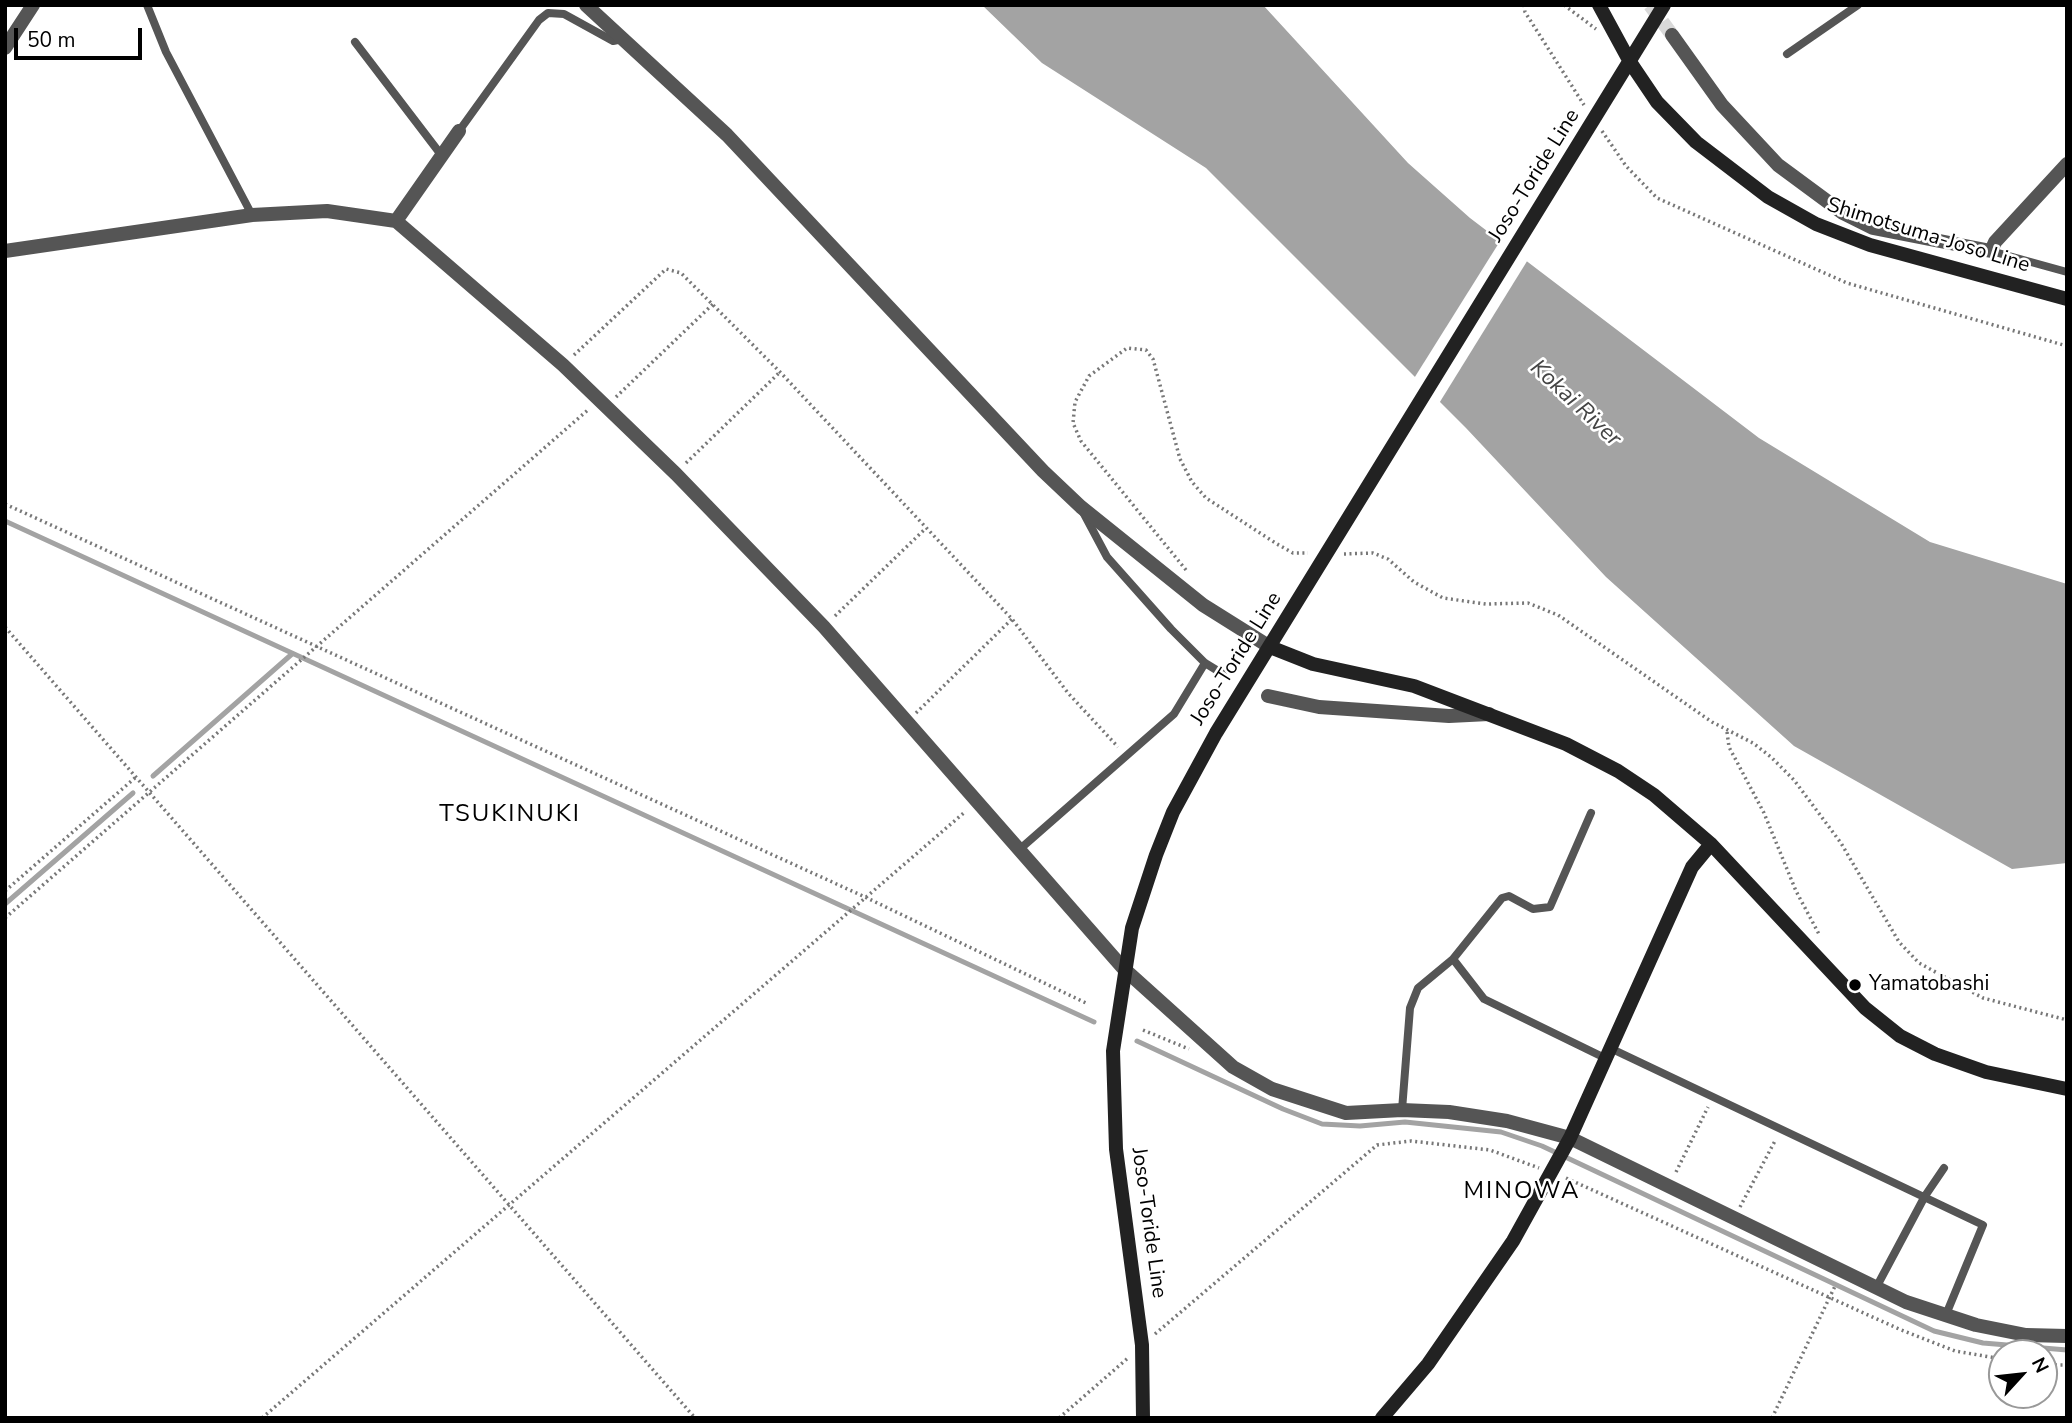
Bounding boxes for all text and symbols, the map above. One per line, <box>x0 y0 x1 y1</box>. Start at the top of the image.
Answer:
scale bar <box>18 14 145 58</box>
text: 50 m <box>27 26 76 54</box>
street label: Joso-Toride Line <box>1484 105 1586 247</box>
street label: Shimotsuma-Joso Line <box>1823 193 2033 279</box>
water label: Kokai River <box>1524 355 1626 453</box>
street label: Joso-Toride Line <box>1186 588 1288 730</box>
district label: TSUKINUKI <box>440 801 580 829</box>
place label: Yamatobashi <box>1869 972 1989 998</box>
marker: Yamatobashi <box>1847 977 1863 993</box>
street label: Joso-Toride Line <box>1125 1146 1171 1300</box>
district label: MINOWA <box>1464 1178 1580 1206</box>
north arrow <box>1988 1339 2058 1409</box>
text: N <box>2025 1353 2055 1378</box>

